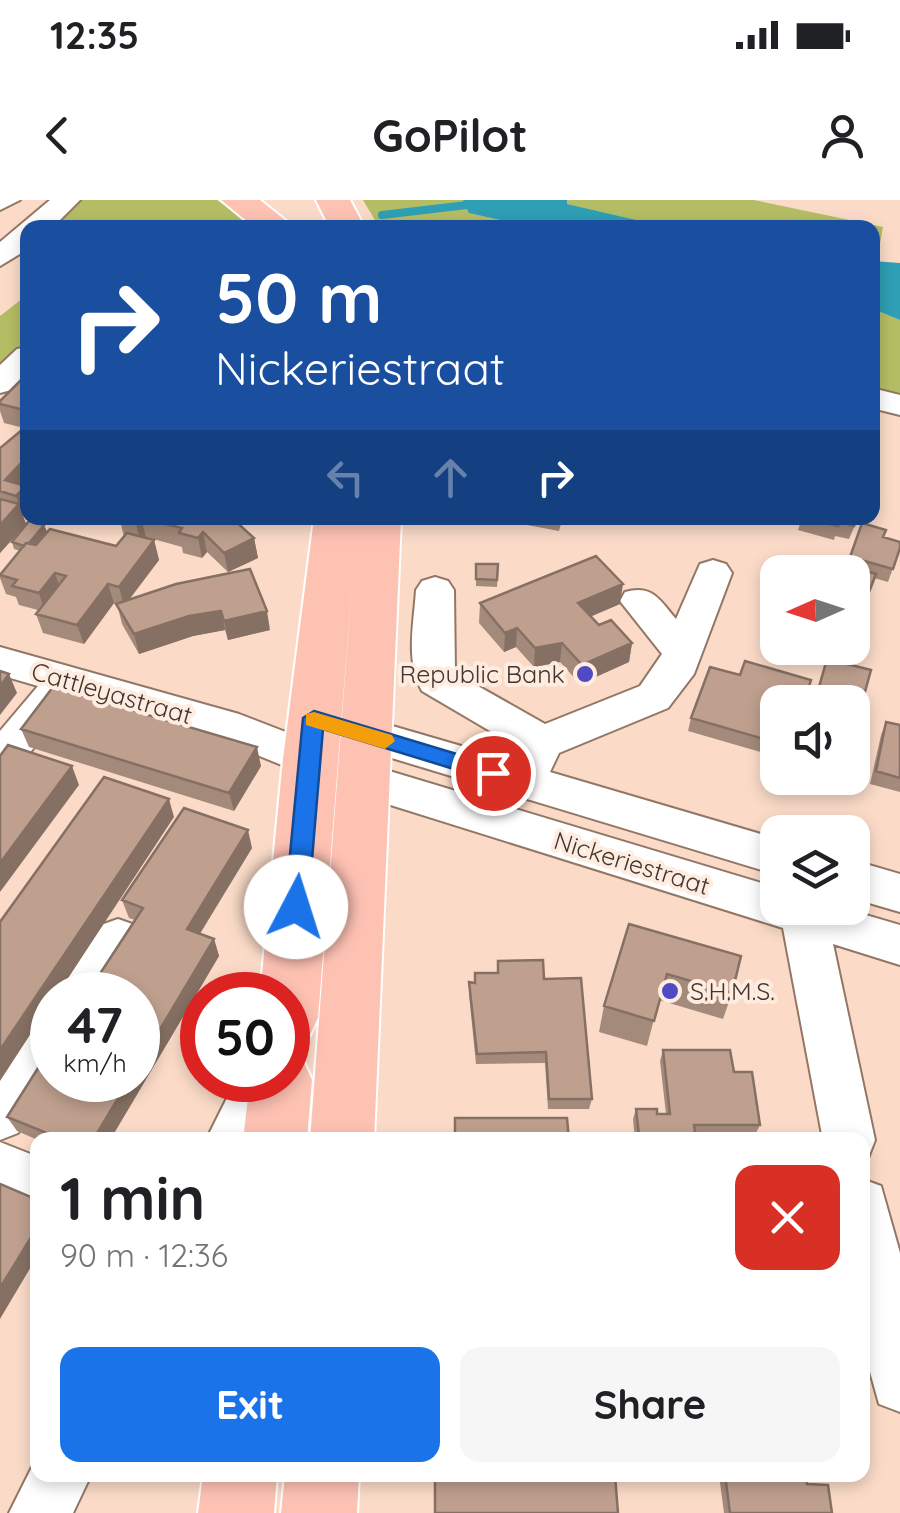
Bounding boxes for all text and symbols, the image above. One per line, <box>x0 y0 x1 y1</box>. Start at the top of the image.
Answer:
text: 12:35 <box>50 11 139 59</box>
text: GoPilot <box>372 107 528 163</box>
icon: back <box>30 108 85 163</box>
icon: person <box>815 108 870 163</box>
text: 50 m <box>215 253 382 341</box>
icon: right <box>50 260 180 390</box>
text: Nickeriestraat <box>215 340 505 396</box>
icon: left <box>318 450 373 505</box>
icon: ahead <box>423 450 478 505</box>
icon: right <box>528 450 583 505</box>
north arrow <box>760 555 870 665</box>
map controls <box>760 555 870 925</box>
street label: Cattleyastraat <box>28 655 196 730</box>
place label: Republic Bank <box>400 658 565 689</box>
marker: Republic Bank <box>574 663 596 685</box>
button: sound <box>760 685 870 795</box>
pin <box>451 731 536 816</box>
icon: arrive <box>466 746 521 801</box>
button: layers <box>760 815 870 925</box>
street label: Nickeriestraat <box>551 824 714 901</box>
position arrow <box>244 855 348 959</box>
speed limit sign: 50 <box>180 972 310 1102</box>
place label: S.H.M.S. <box>690 975 775 1006</box>
marker: S.H.M.S. <box>659 980 681 1002</box>
text: 47 <box>67 993 123 1056</box>
text: km/h <box>63 1047 127 1078</box>
text: 1 min <box>60 1160 205 1235</box>
button: close <box>735 1165 840 1270</box>
text: 90 m · 12:36 <box>60 1235 228 1275</box>
button: Exit <box>60 1347 440 1462</box>
button: Share <box>460 1347 840 1462</box>

